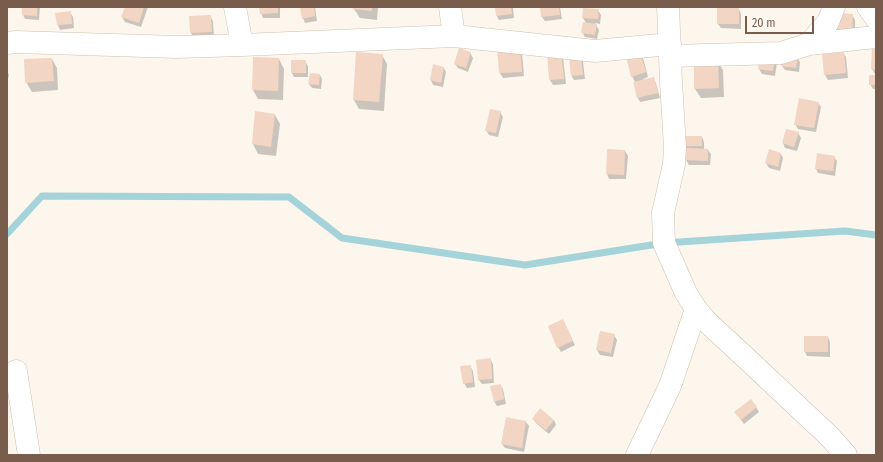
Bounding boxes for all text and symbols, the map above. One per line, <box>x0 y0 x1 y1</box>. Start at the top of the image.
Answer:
scale bar <box>747 8 816 34</box>
text: 20 m <box>752 16 776 30</box>

